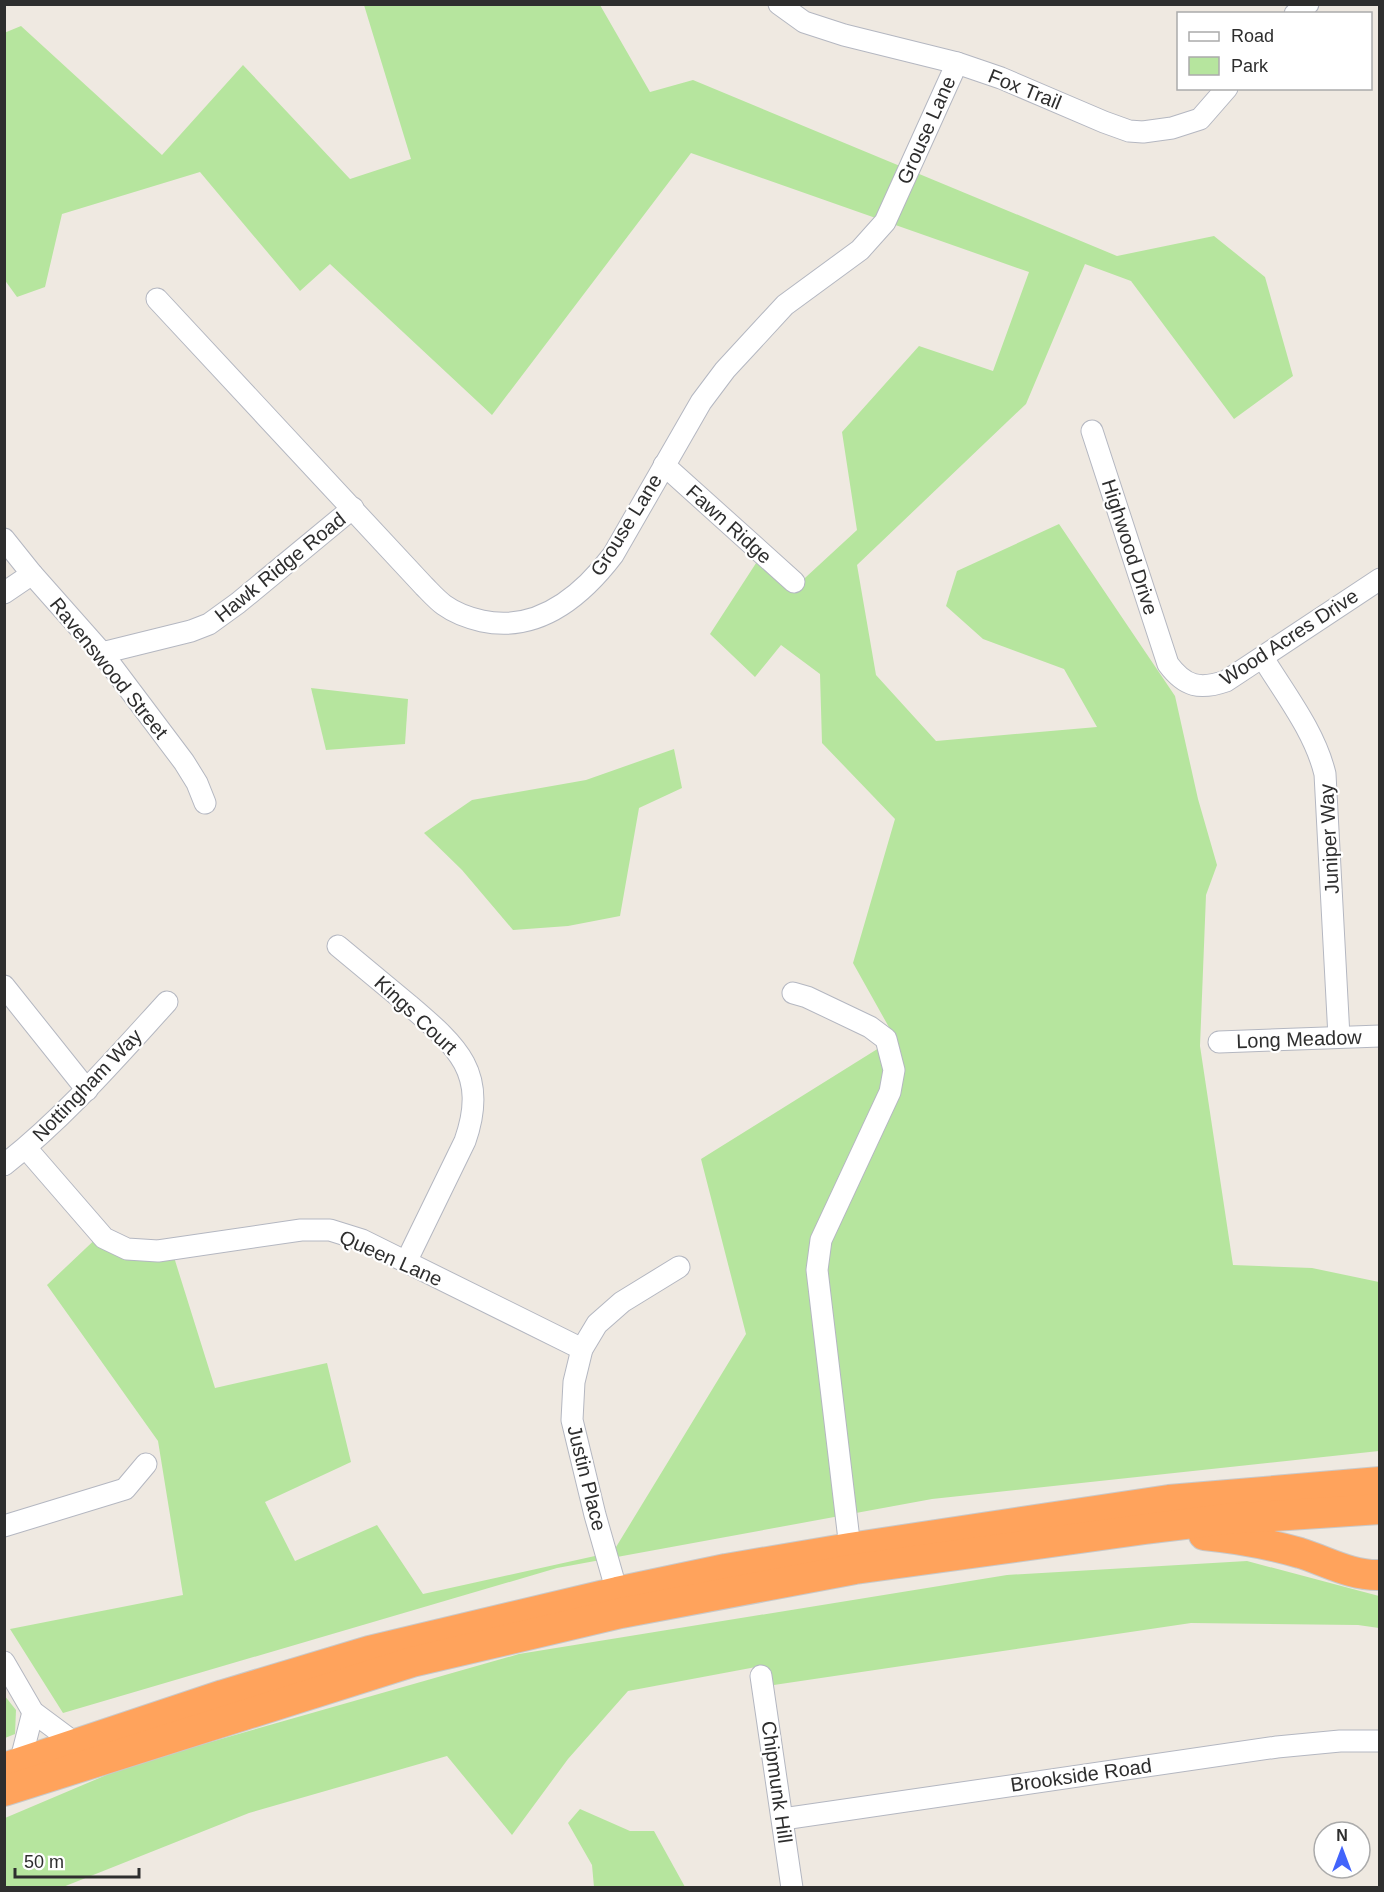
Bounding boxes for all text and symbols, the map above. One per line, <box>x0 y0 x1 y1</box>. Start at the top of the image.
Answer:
legend <box>1177 12 1372 90</box>
text: Road <box>1231 26 1274 46</box>
text: Park <box>1231 56 1269 76</box>
street label: Fox Trail <box>985 64 1065 114</box>
street label: Grouse Lane <box>892 73 960 187</box>
street label: Grouse Lane <box>586 470 666 580</box>
street label: Highwood Drive <box>1098 476 1162 618</box>
street label: Fawn Ridge <box>682 480 776 568</box>
street label: Hawk Ridge Road <box>210 508 350 626</box>
street label: Wood Acres Drive <box>1216 584 1362 690</box>
street label: Ravenswood Street <box>46 593 173 743</box>
street label: Juniper Way <box>1315 783 1343 895</box>
street label: Kings Court <box>370 971 462 1059</box>
street label: Nottingham Way <box>28 1024 146 1146</box>
street label: Long Meadow <box>1236 1026 1363 1052</box>
street label: Queen Lane <box>336 1226 446 1290</box>
street label: Justin Place <box>563 1423 611 1533</box>
street label: Chipmunk Hill <box>758 1719 796 1845</box>
street label: Brookside Road <box>1009 1754 1153 1796</box>
north arrow <box>1312 1820 1372 1880</box>
text: N <box>1336 1827 1348 1844</box>
scale bar <box>15 1841 140 1879</box>
text: 50 m <box>24 1852 64 1872</box>

